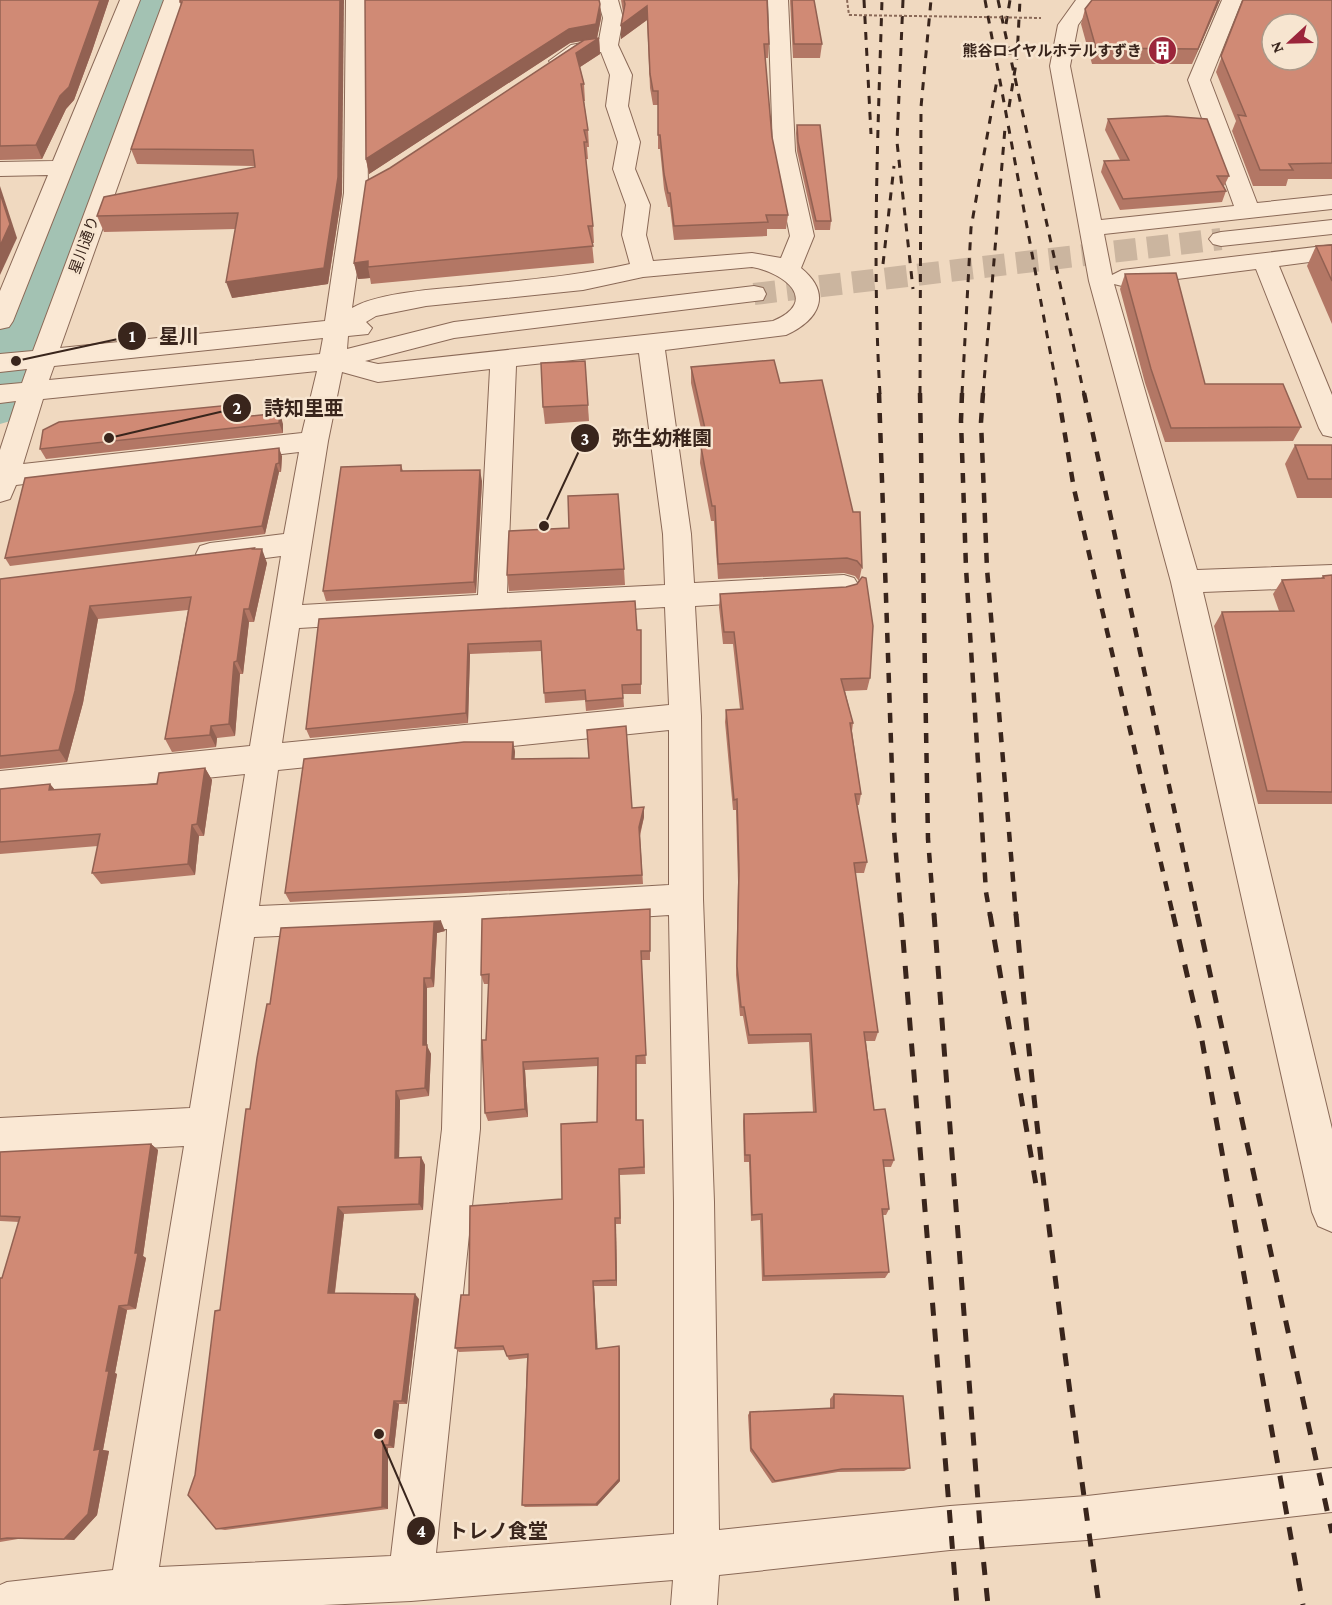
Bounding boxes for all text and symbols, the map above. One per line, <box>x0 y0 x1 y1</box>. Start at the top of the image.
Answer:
north arrow <box>1260 12 1320 72</box>
building icon: 熊谷ロイヤルホテルすずき <box>1147 35 1179 67</box>
text: N <box>1267 39 1286 56</box>
place label: 熊谷ロイヤルホテルすずき <box>962 42 1142 59</box>
street label: 星川通り <box>66 214 102 276</box>
callout: 星川 <box>117 317 211 355</box>
text: 星川 <box>159 325 199 347</box>
text: 1 <box>129 326 136 346</box>
callout: 詩知里亜 <box>222 389 356 427</box>
text: 詩知里亜 <box>264 397 344 419</box>
text: 2 <box>232 398 242 418</box>
callout: 弥生幼稚園 <box>570 419 724 457</box>
text: 弥生幼稚園 <box>612 427 712 449</box>
text: 3 <box>581 429 589 449</box>
callout: トレノ食堂 <box>406 1512 560 1550</box>
text: トレノ食堂 <box>448 1520 548 1542</box>
text: 4 <box>416 1521 426 1541</box>

